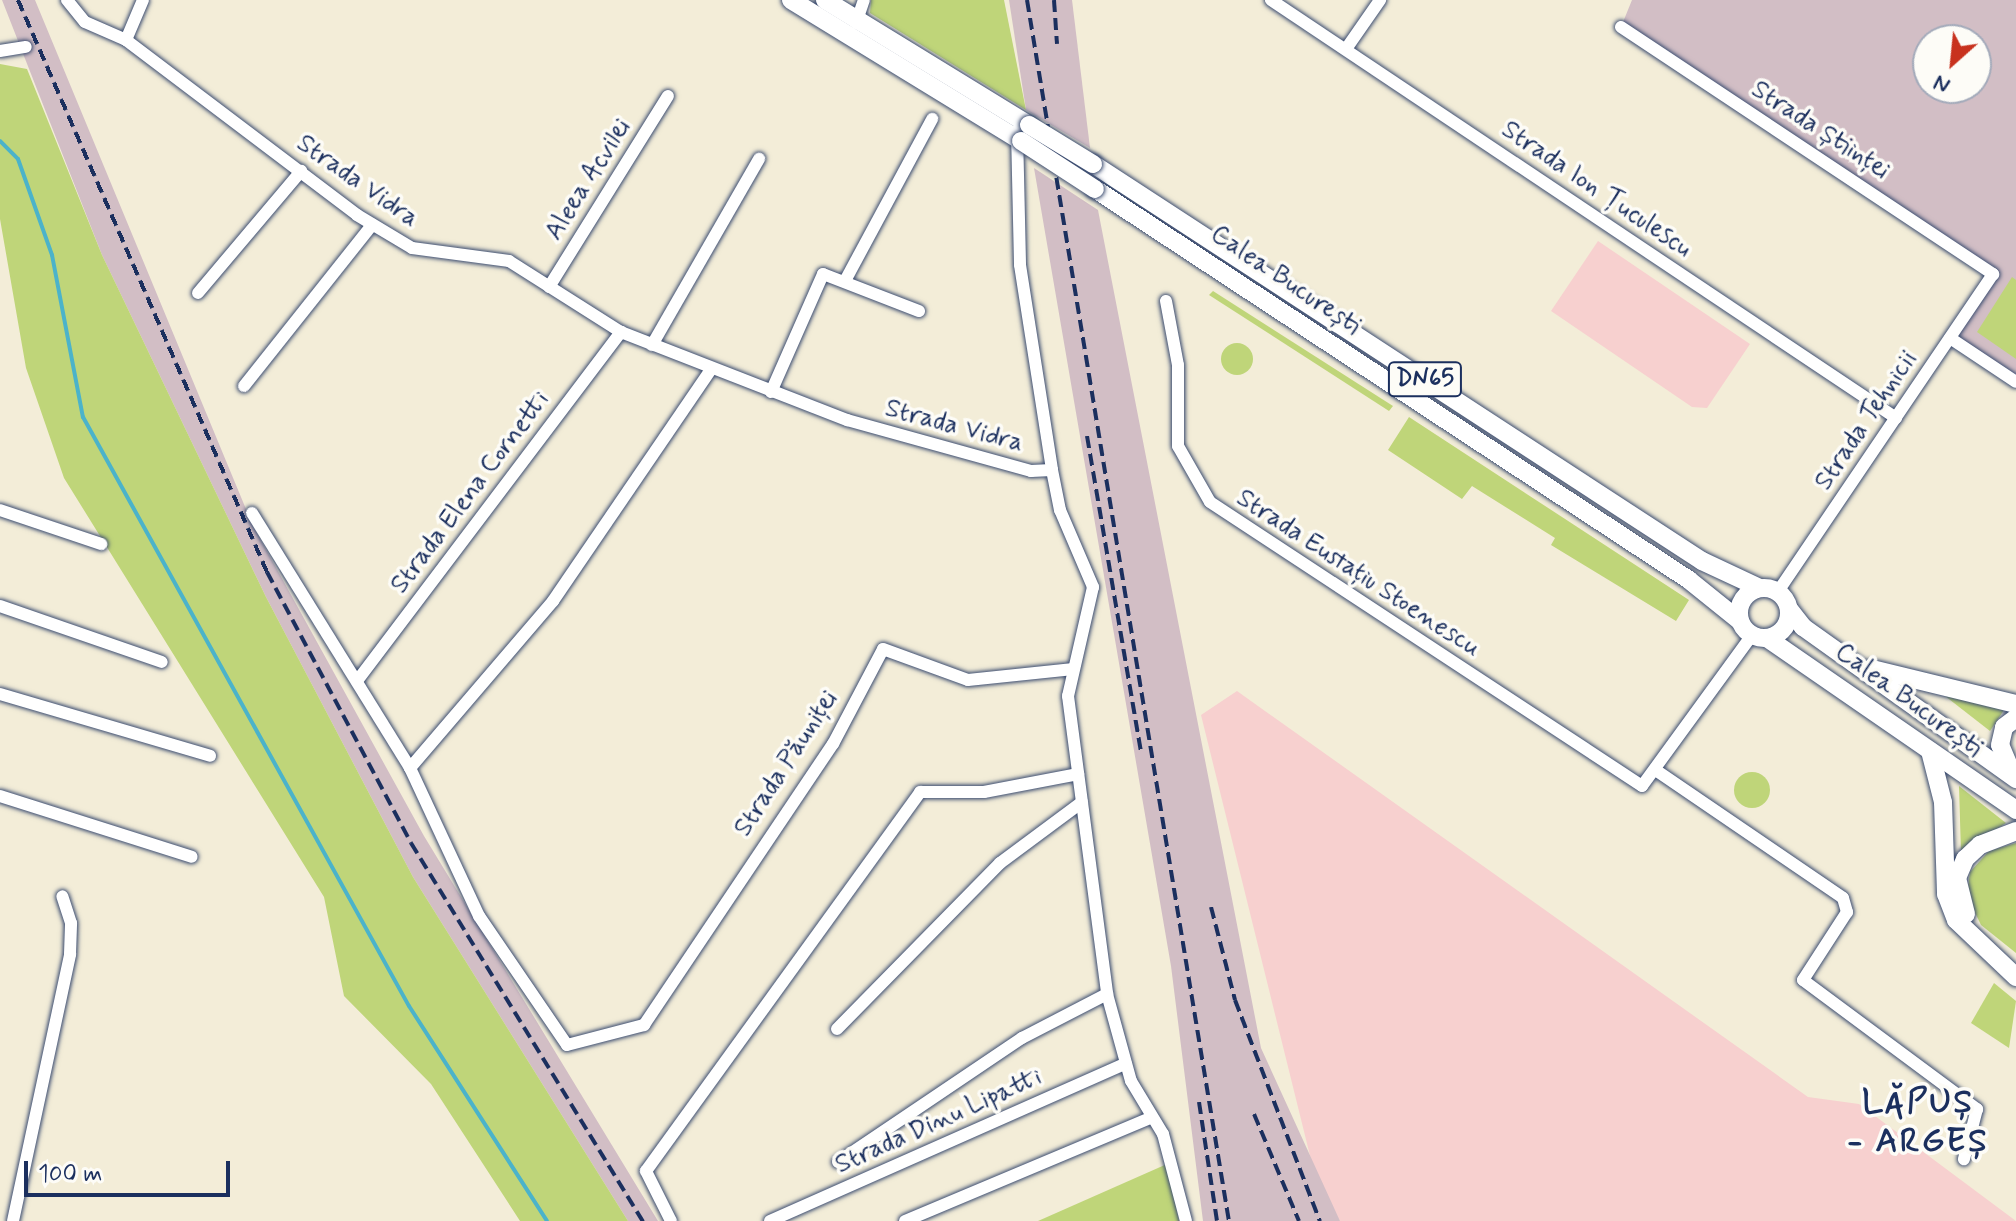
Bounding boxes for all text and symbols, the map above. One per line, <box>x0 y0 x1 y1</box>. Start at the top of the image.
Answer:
north arrow <box>1912 24 1992 104</box>
text: N <box>1929 68 1955 99</box>
street label: Strada Științei <box>1745 75 1895 187</box>
street label: Aleea Acvilei <box>539 113 639 247</box>
street label: Strada Ion Țuculescu <box>1493 114 1699 266</box>
street label: Strada Vidra <box>290 129 424 235</box>
street label: Calea București <box>1204 219 1366 343</box>
street label: Strada Tehnicii <box>1807 343 1927 499</box>
road number: DN65 <box>1387 359 1463 399</box>
street label: Strada Elena Cornetti <box>381 381 561 605</box>
street label: Strada Vidra <box>882 394 1026 460</box>
street label: Strada Eustațiu Stoenescu <box>1232 484 1484 664</box>
street label: Calea București <box>1828 637 1988 765</box>
street label: Strada Păuniței <box>728 685 846 843</box>
street label: Strada Dinu Lipatti <box>836 1065 1042 1179</box>
district label: LĂPUȘ - ARGEȘ <box>1845 1082 1991 1162</box>
scale bar <box>28 1145 234 1195</box>
text: 100 m <box>38 1159 102 1190</box>

